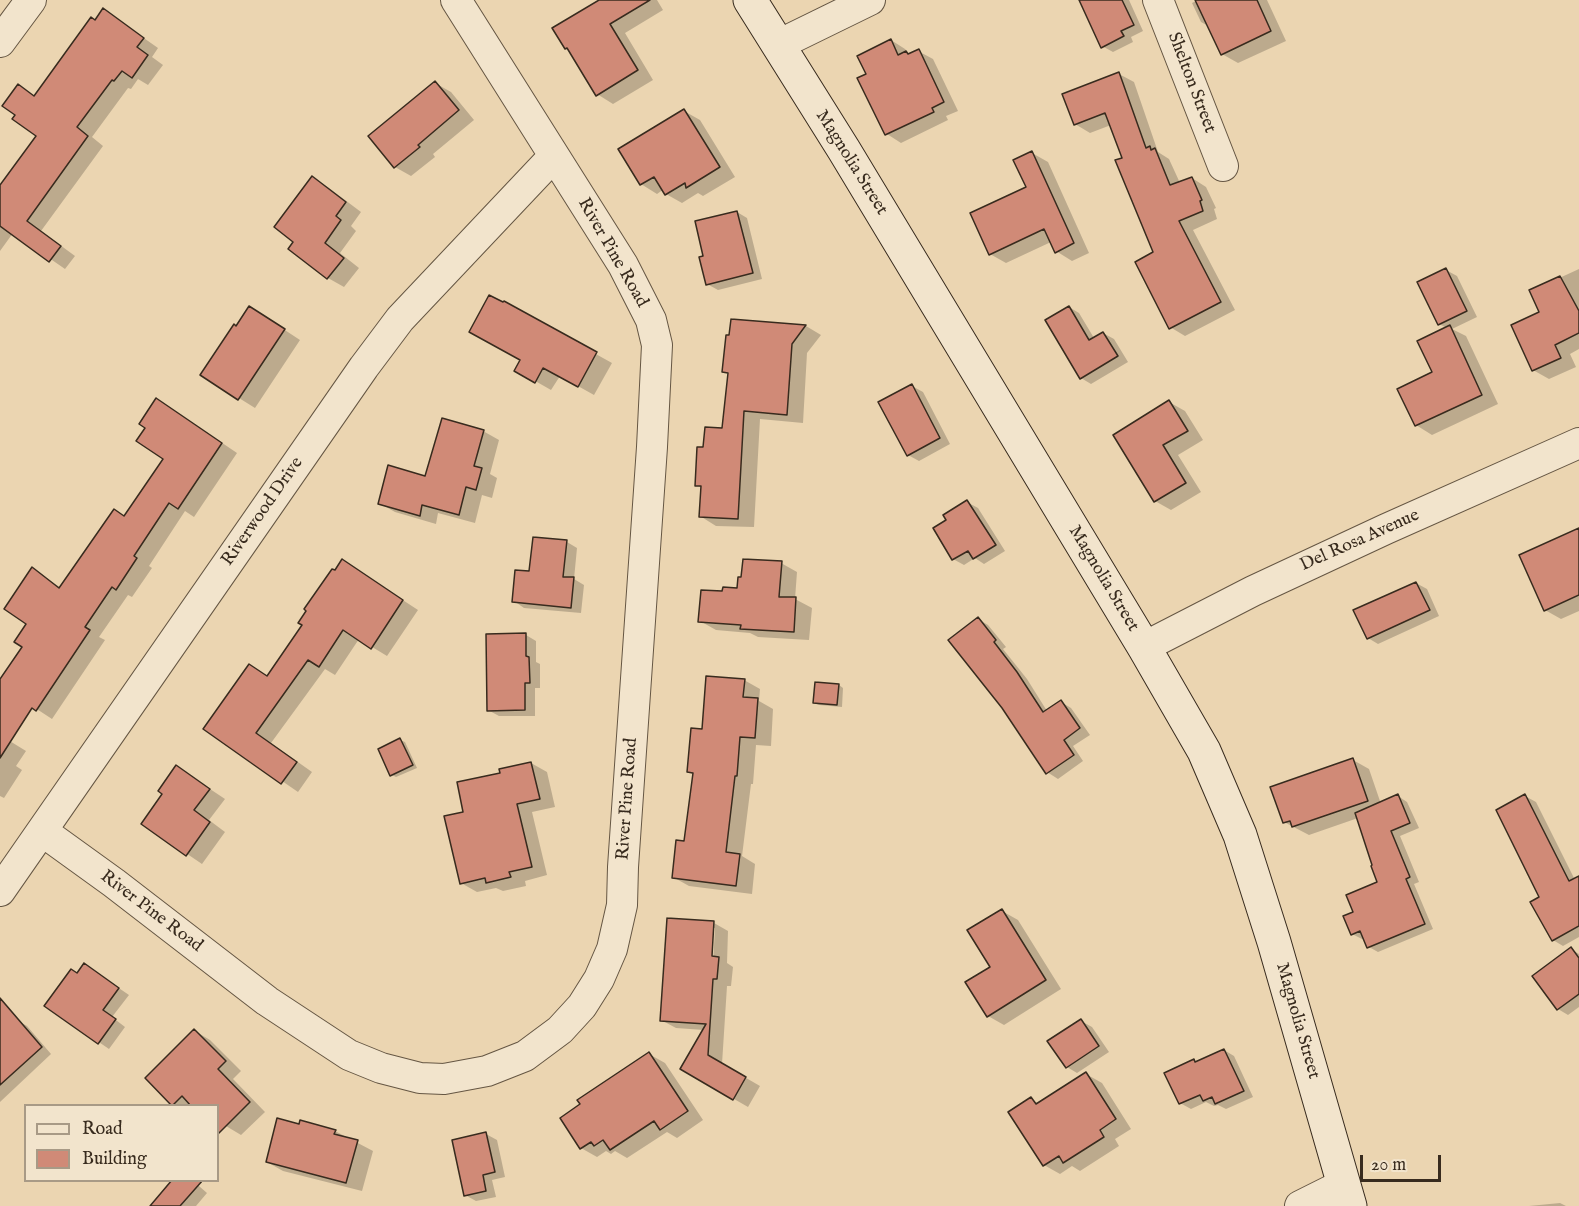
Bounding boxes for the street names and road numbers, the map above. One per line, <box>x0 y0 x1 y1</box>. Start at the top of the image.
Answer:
street label: Shelton Street <box>1162 30 1220 136</box>
street label: Magnolia Street <box>810 106 892 220</box>
street label: River Pine Road <box>572 194 652 312</box>
street label: Riverwood Drive <box>218 454 308 570</box>
street label: Del Rosa Avenue <box>1297 505 1423 577</box>
street label: Magnolia Street <box>1063 522 1143 636</box>
street label: River Pine Road <box>613 737 643 861</box>
street label: River Pine Road <box>96 866 206 958</box>
street label: Magnolia Street <box>1270 960 1324 1082</box>

